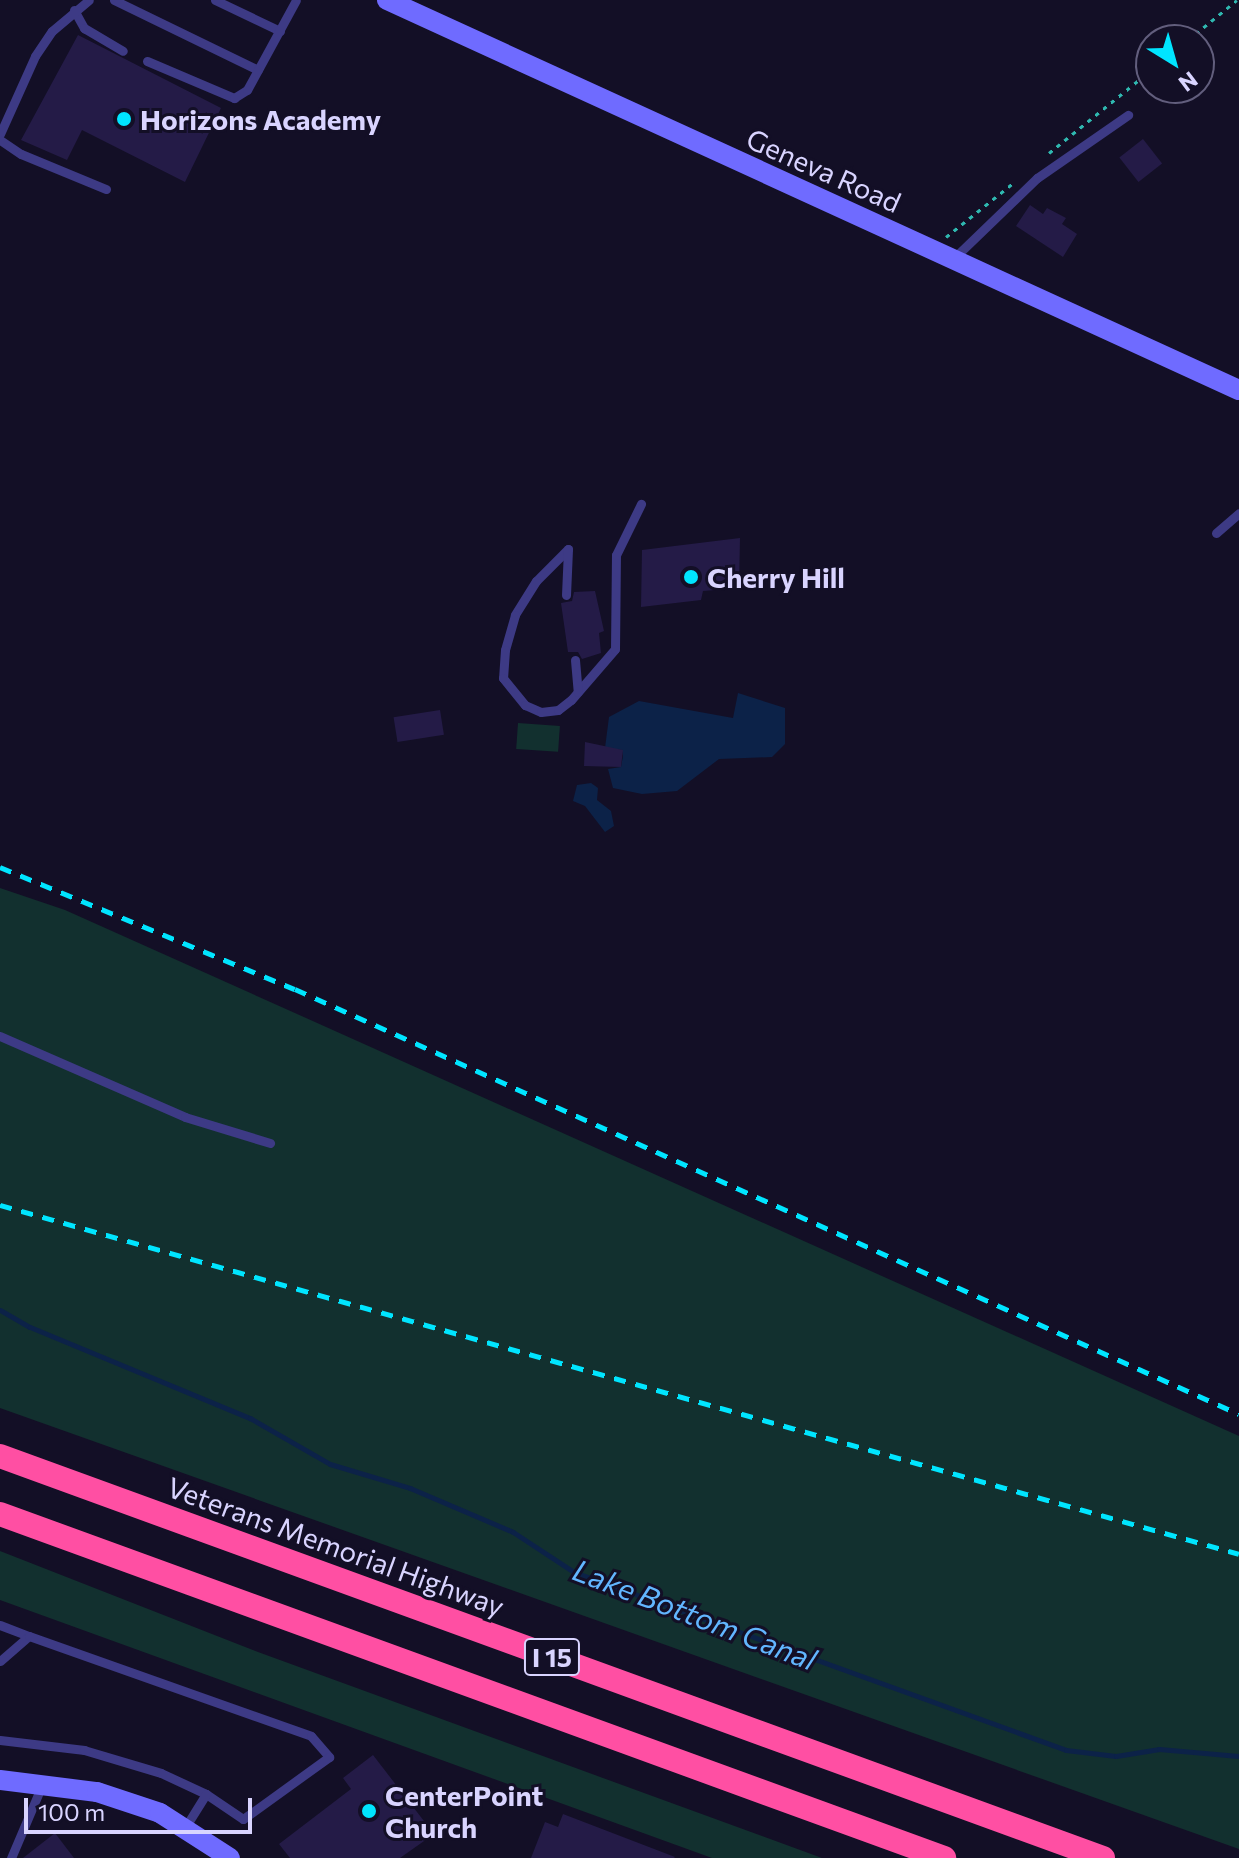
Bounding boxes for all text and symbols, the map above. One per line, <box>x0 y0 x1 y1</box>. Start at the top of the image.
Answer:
north arrow <box>1135 24 1215 104</box>
text: N <box>1174 66 1203 98</box>
place label: Horizons Academy <box>140 102 381 136</box>
marker: Horizons Academy <box>115 110 133 128</box>
street label: Geneva Road <box>742 121 906 219</box>
place label: Cherry Hill <box>707 560 845 594</box>
marker: Cherry Hill <box>682 568 700 586</box>
street label: Veterans Memorial Highway <box>163 1469 509 1623</box>
water label: Lake Bottom Canal <box>568 1551 822 1677</box>
road number: I 15 <box>522 1635 582 1679</box>
place label: CenterPoint Church <box>385 1778 543 1844</box>
scale bar <box>28 1782 256 1832</box>
text: 100 m <box>38 1797 105 1826</box>
marker: CenterPoint Church <box>360 1802 378 1820</box>

